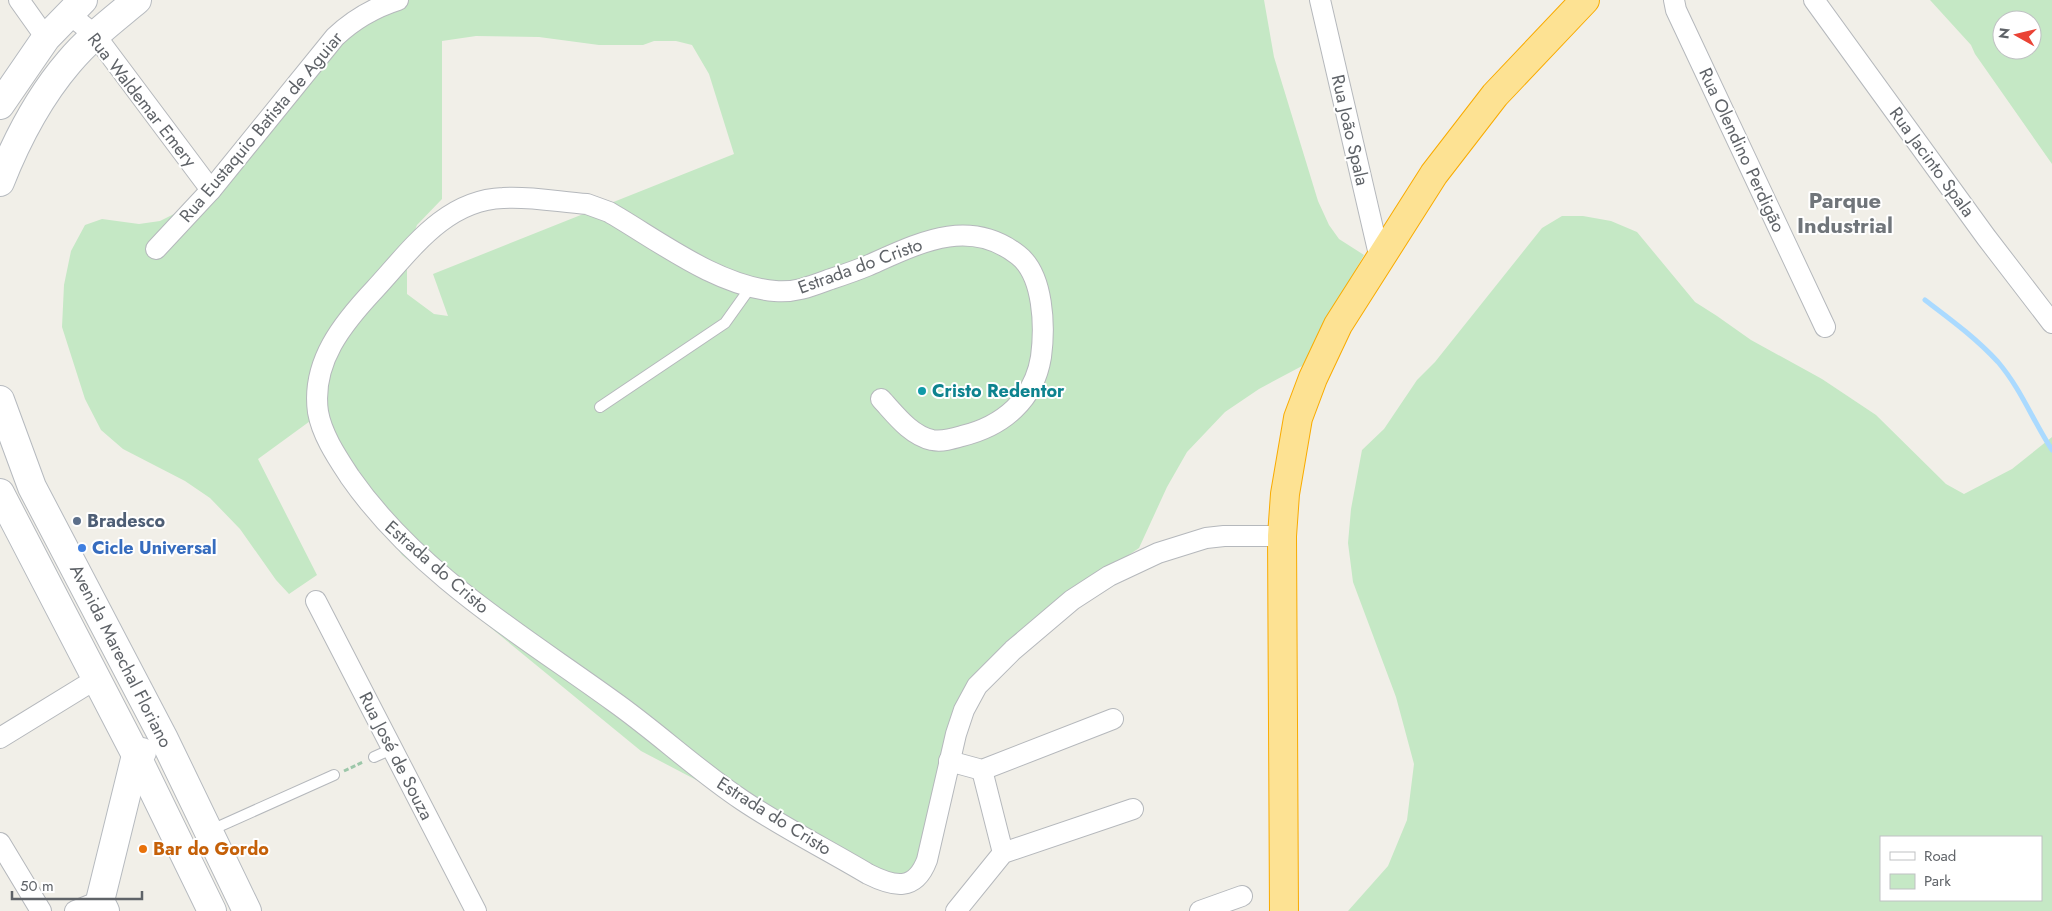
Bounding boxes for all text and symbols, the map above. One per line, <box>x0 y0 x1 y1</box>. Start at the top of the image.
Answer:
north arrow <box>1992 10 2042 60</box>
street label: Rua Eustaquio Batista de Aguiar <box>173 25 349 228</box>
text: N <box>1993 26 2015 40</box>
street label: Rua Waldemar Emery <box>81 27 203 173</box>
street label: Rua Olendino Perdigão <box>1692 63 1792 237</box>
street label: Rua João Spala <box>1325 72 1375 188</box>
street label: Rua Jacinto Spala <box>1883 102 1981 222</box>
district label: Parque Industrial <box>1797 184 1893 241</box>
street label: Estrada do Cristo <box>794 231 926 301</box>
place label: Cristo Redentor <box>932 378 1065 404</box>
marker: Cristo Redentor <box>916 385 928 397</box>
place label: Bradesco <box>87 508 166 534</box>
street label: Estrada do Cristo <box>379 514 495 620</box>
marker: Bradesco <box>71 515 83 527</box>
place label: Cicle Universal <box>92 535 217 561</box>
marker: Cicle Universal <box>76 542 88 554</box>
street label: Avenida Marechal Floriano <box>63 560 179 752</box>
street label: Rua José de Souza <box>352 687 440 825</box>
street label: Estrada do Cristo <box>712 770 836 862</box>
place label: Bar do Gordo <box>153 836 269 862</box>
legend <box>1880 836 2042 901</box>
marker: Bar do Gordo <box>137 843 149 855</box>
text: Road <box>1924 845 1956 867</box>
scale bar <box>12 868 142 900</box>
text: Park <box>1924 870 1951 892</box>
text: 50 m <box>20 875 54 897</box>

